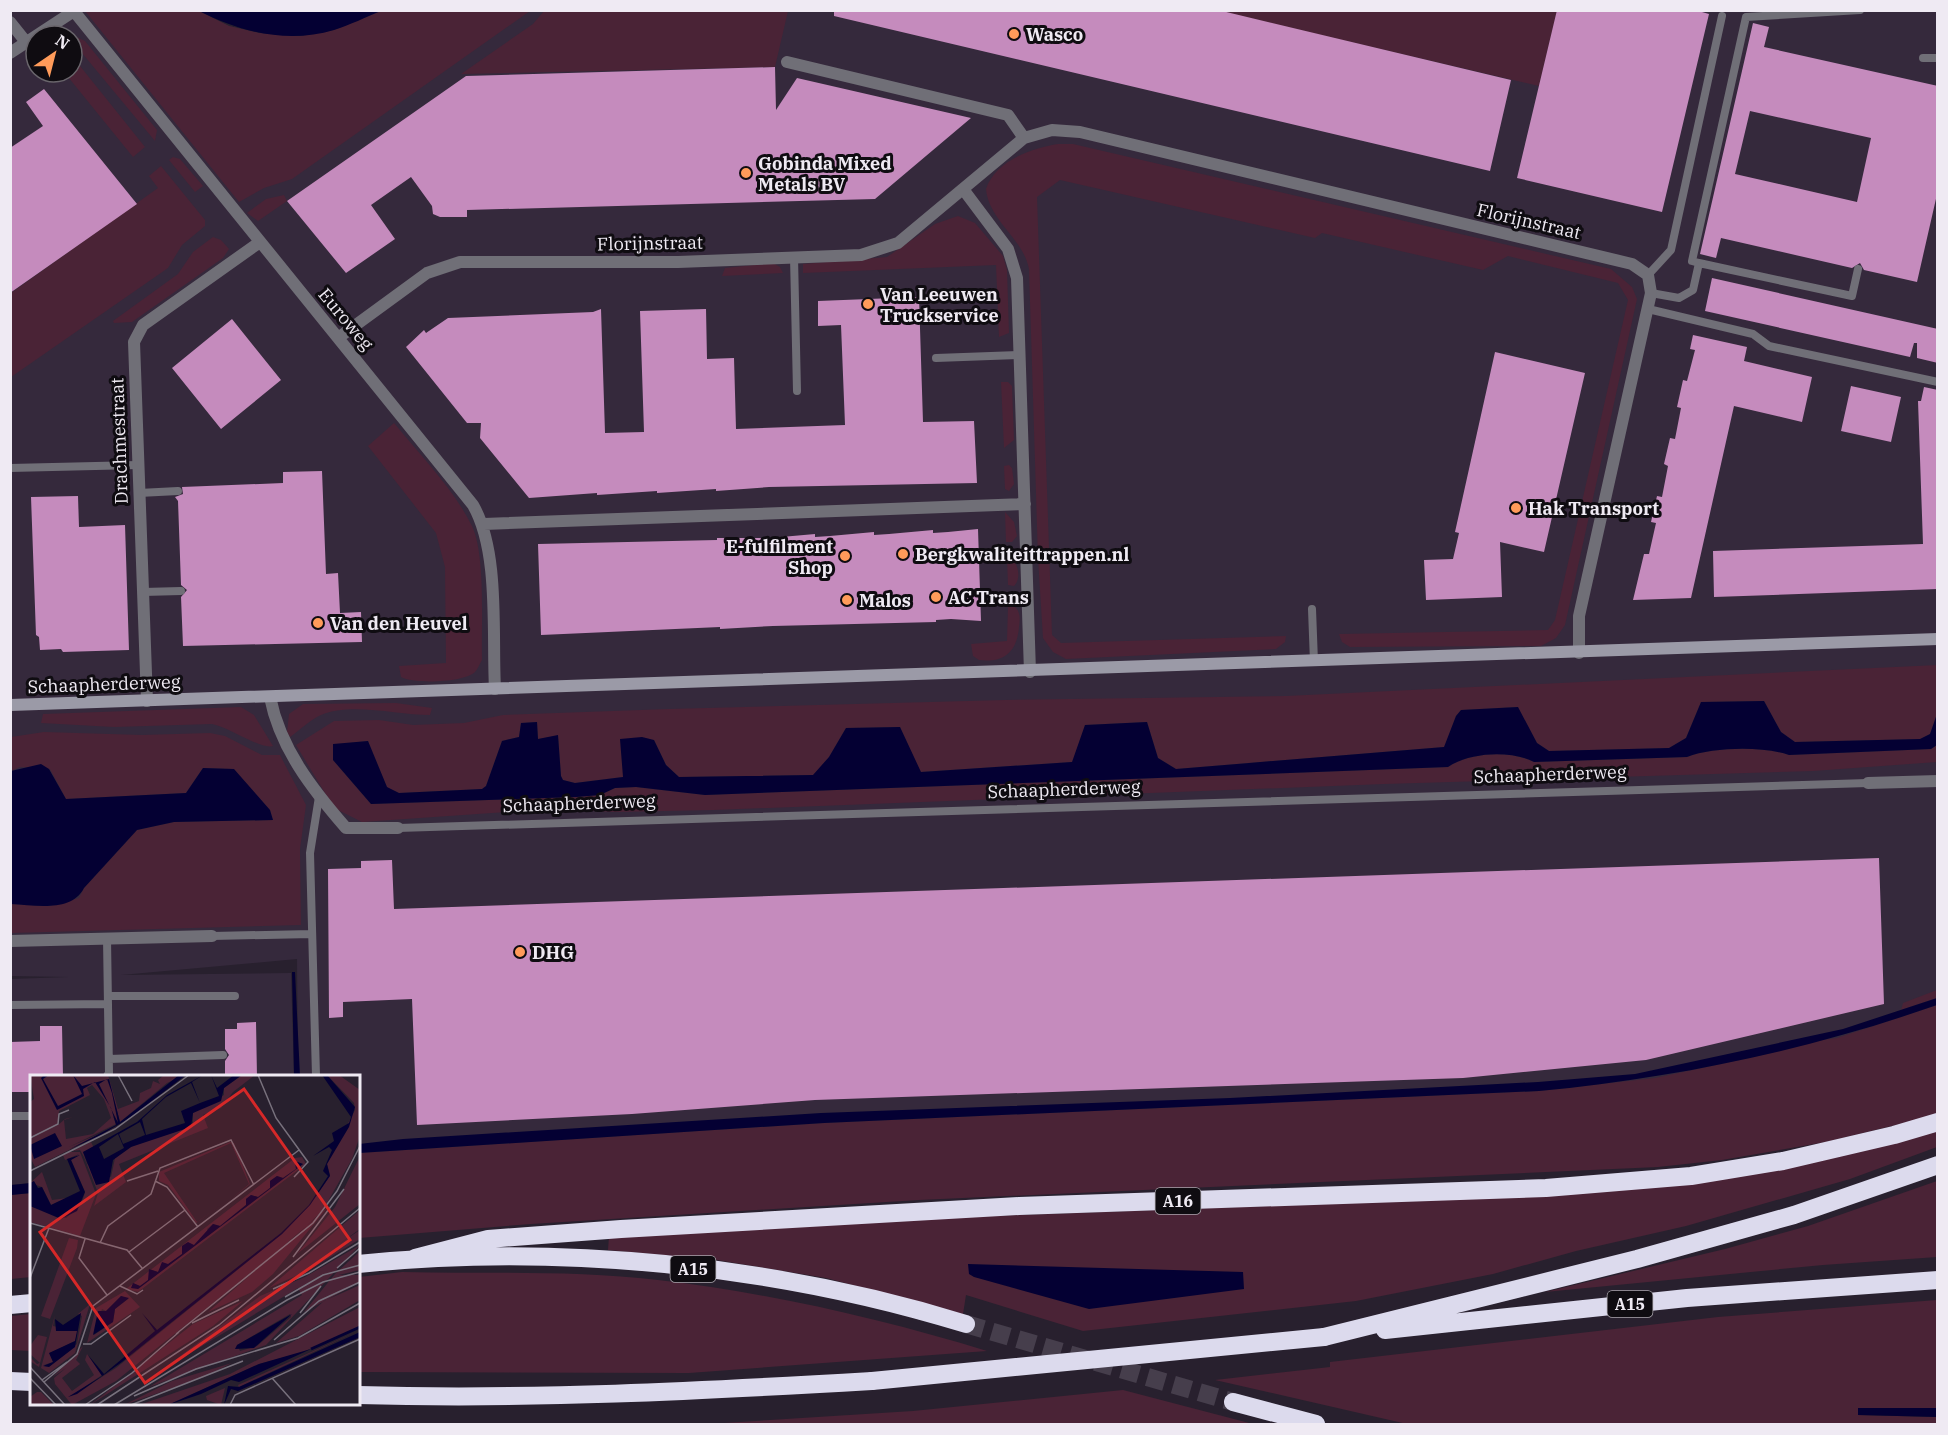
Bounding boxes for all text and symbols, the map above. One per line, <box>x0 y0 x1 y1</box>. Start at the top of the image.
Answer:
place label: Wasco <box>1026 23 1083 46</box>
north arrow <box>24 24 84 84</box>
marker: Wasco <box>1007 27 1021 41</box>
text: N <box>52 30 74 54</box>
place label: Gobinda Mixed Metals BV <box>758 152 892 196</box>
marker: Gobinda Mixed Metals BV <box>739 166 753 180</box>
street label: Florijnstraat <box>1475 198 1583 244</box>
street label: Florijnstraat <box>597 231 703 255</box>
street label: Euroweg <box>313 283 379 355</box>
place label: Van Leeuwen Truckservice <box>880 283 999 327</box>
marker: Van Leeuwen Truckservice <box>861 297 875 311</box>
street label: Drachmestraat <box>105 377 133 505</box>
place label: Hak Transport <box>1528 497 1659 520</box>
marker: Hak Transport <box>1509 501 1523 515</box>
place label: E-fulfilment Shop <box>726 535 833 579</box>
place label: Bergkwaliteittrappen.nl <box>915 543 1130 566</box>
marker: Bergkwaliteittrappen.nl <box>896 547 910 561</box>
marker: E-fulfilment Shop <box>838 549 852 563</box>
place label: AC Trans <box>948 586 1029 609</box>
place label: Malos <box>859 589 911 612</box>
marker: AC Trans <box>929 590 943 604</box>
marker: Malos <box>840 593 854 607</box>
place label: Van den Heuvel <box>330 612 468 635</box>
marker: Van den Heuvel <box>311 616 325 630</box>
street label: Schaapherderweg <box>27 670 181 698</box>
street label: Schaapherderweg <box>1473 760 1627 788</box>
street label: Schaapherderweg <box>987 775 1141 803</box>
street label: Schaapherderweg <box>502 789 656 817</box>
place label: DHG <box>532 941 574 964</box>
marker: DHG <box>513 945 527 959</box>
inset map <box>30 1075 360 1405</box>
road number: A16 <box>1156 1188 1200 1214</box>
road number: A15 <box>670 1256 716 1282</box>
road number: A15 <box>1608 1291 1652 1317</box>

